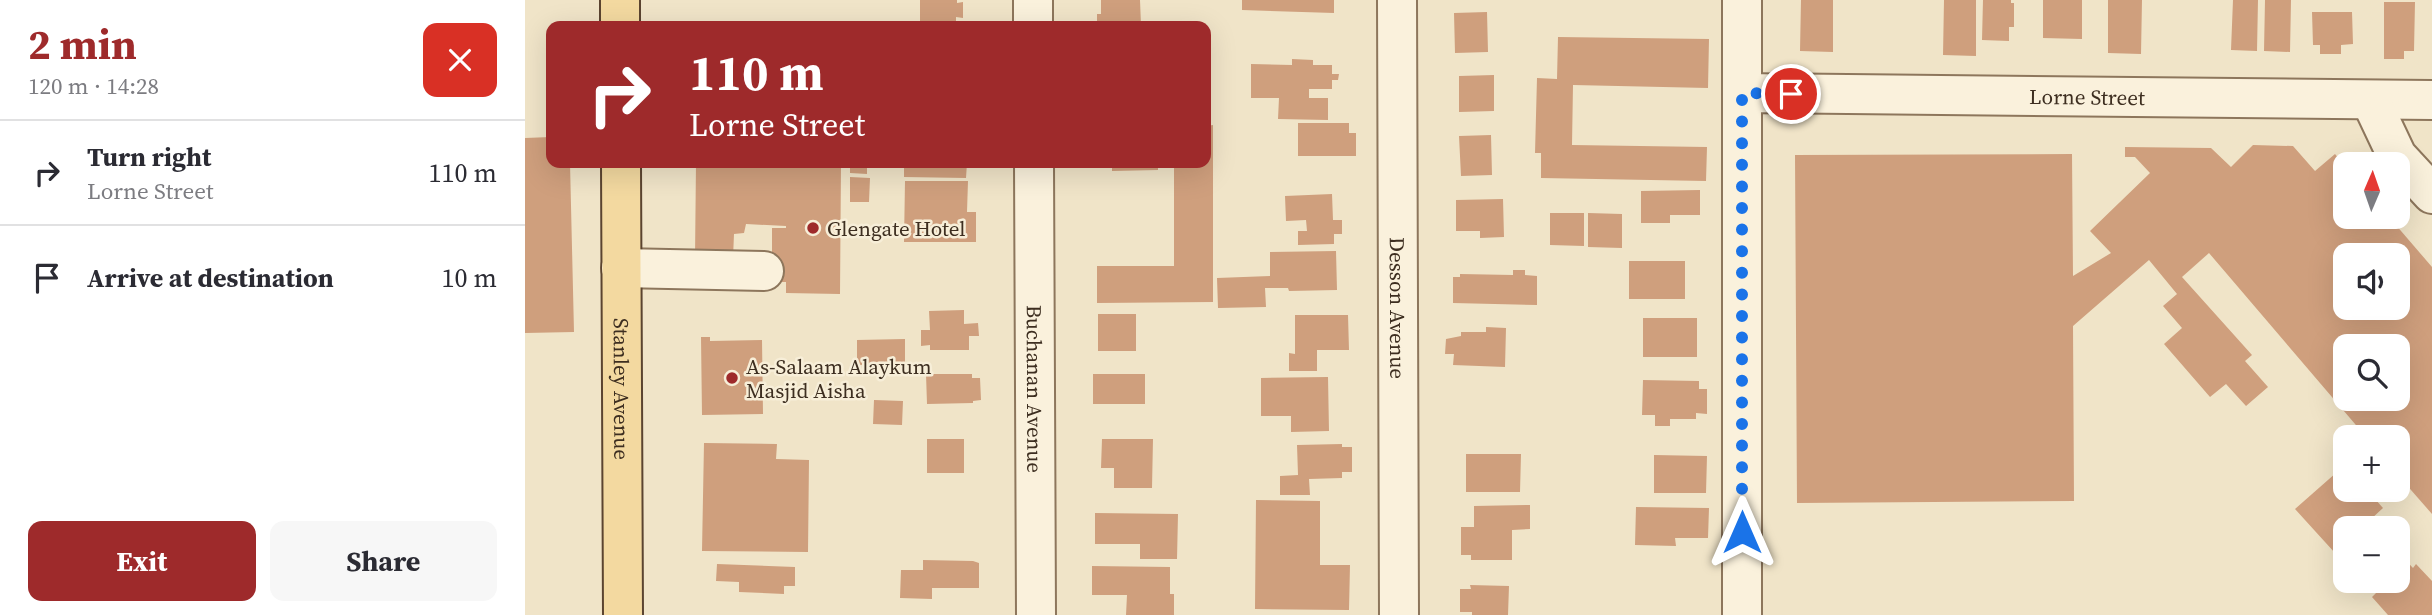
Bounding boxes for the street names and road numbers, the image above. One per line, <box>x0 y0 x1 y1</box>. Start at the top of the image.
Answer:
street label: Lorne Street <box>2029 81 2145 112</box>
street label: Desson Avenue <box>1383 237 1413 379</box>
street label: Buchanan Avenue <box>1020 305 1050 473</box>
street label: Stanley Avenue <box>607 318 637 460</box>

